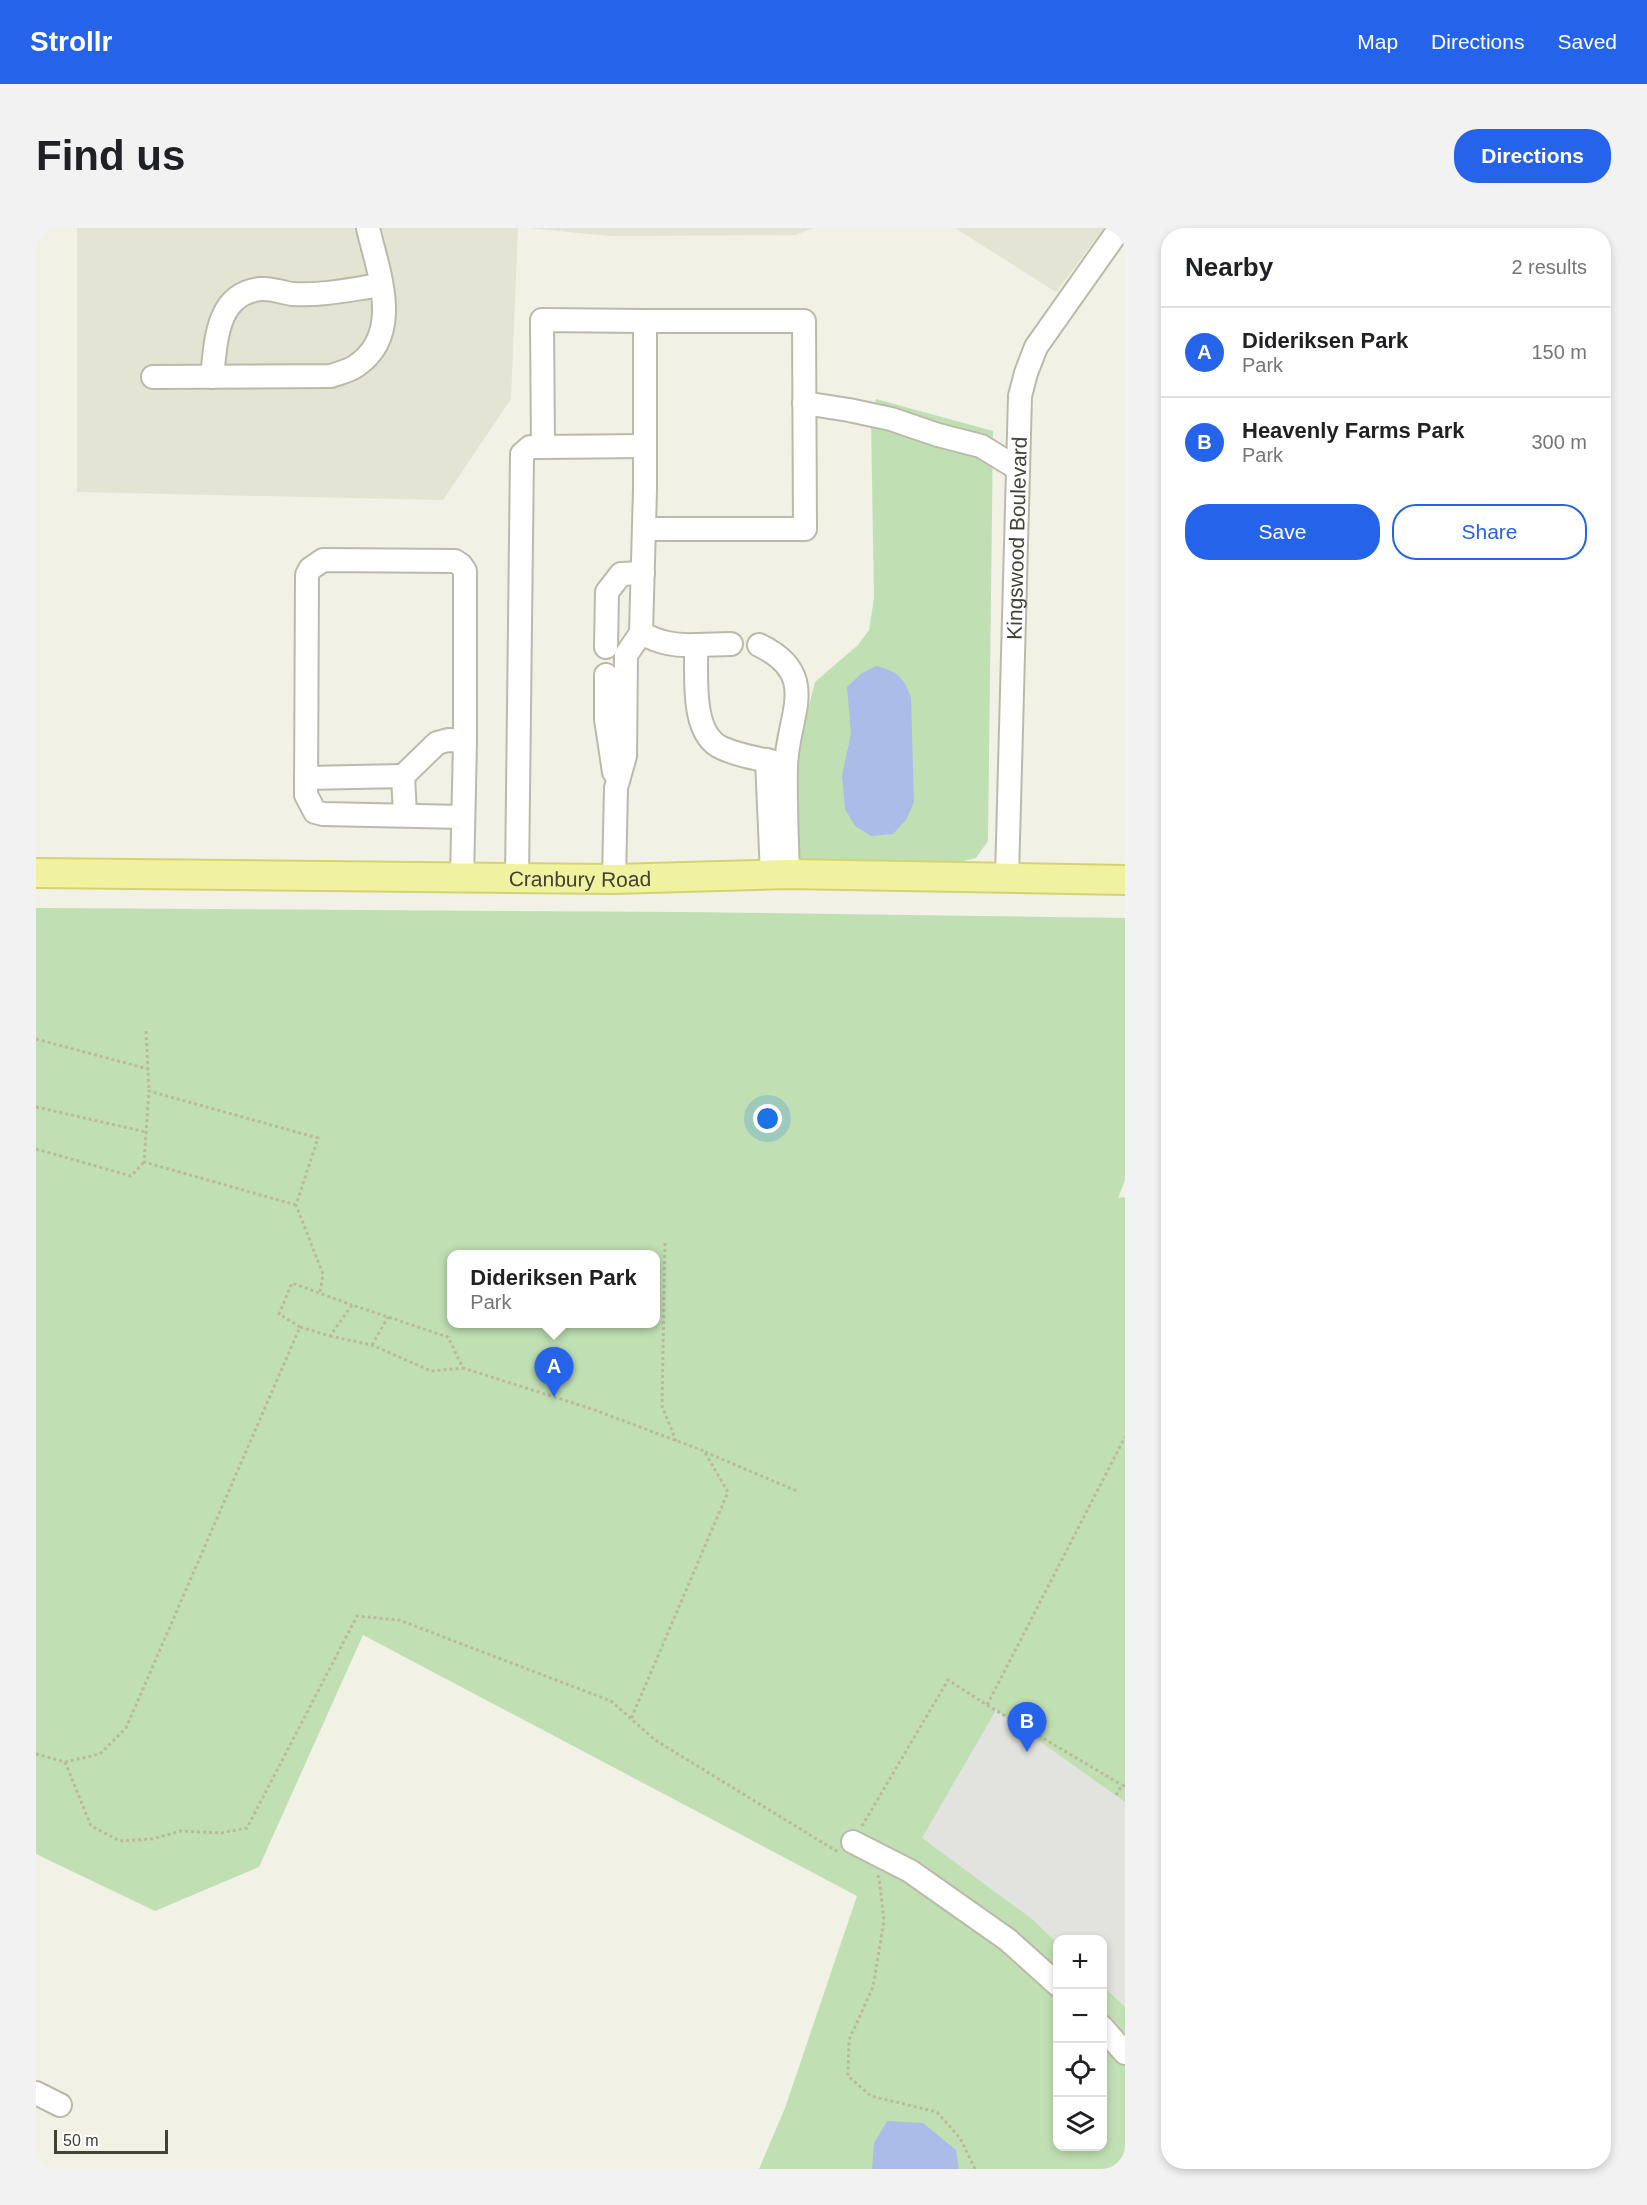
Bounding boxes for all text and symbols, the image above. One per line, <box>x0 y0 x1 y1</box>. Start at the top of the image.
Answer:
text: Strollr <box>30 26 112 57</box>
text: Map <box>1357 30 1398 53</box>
text: Directions <box>1431 30 1524 53</box>
text: Saved <box>1557 30 1617 53</box>
button: Directions <box>1454 129 1611 183</box>
text: Find us <box>36 132 185 179</box>
text: Nearby <box>1185 252 1273 282</box>
text: 2 results <box>1511 256 1587 278</box>
text: Dideriksen Park <box>1242 328 1408 353</box>
text: A <box>1197 341 1212 363</box>
text: 150 m <box>1531 341 1587 363</box>
text: Park <box>1242 354 1283 376</box>
text: Heavenly Farms Park <box>1242 418 1465 443</box>
text: B <box>1197 431 1212 453</box>
text: 300 m <box>1531 431 1587 453</box>
street label: Kingswood Boulevard <box>1002 436 1030 640</box>
text: Park <box>1242 444 1283 466</box>
button: Save <box>1185 504 1380 560</box>
button: Share <box>1392 504 1587 560</box>
street label: Cranbury Road <box>509 866 652 891</box>
your location <box>753 1104 782 1133</box>
popup <box>447 1250 660 1328</box>
text: Dideriksen Park <box>470 1265 637 1290</box>
text: Park <box>470 1291 511 1313</box>
pin: A <box>534 1348 574 1397</box>
pin: B <box>1008 1702 1046 1752</box>
map controls <box>1053 1935 1107 2151</box>
button: + <box>1053 1935 1107 1989</box>
button: − <box>1053 1989 1107 2043</box>
button: locate <box>1053 2043 1107 2097</box>
button: layers <box>1053 2097 1107 2151</box>
scale bar <box>54 2127 168 2154</box>
text: 50 m <box>63 2132 99 2149</box>

